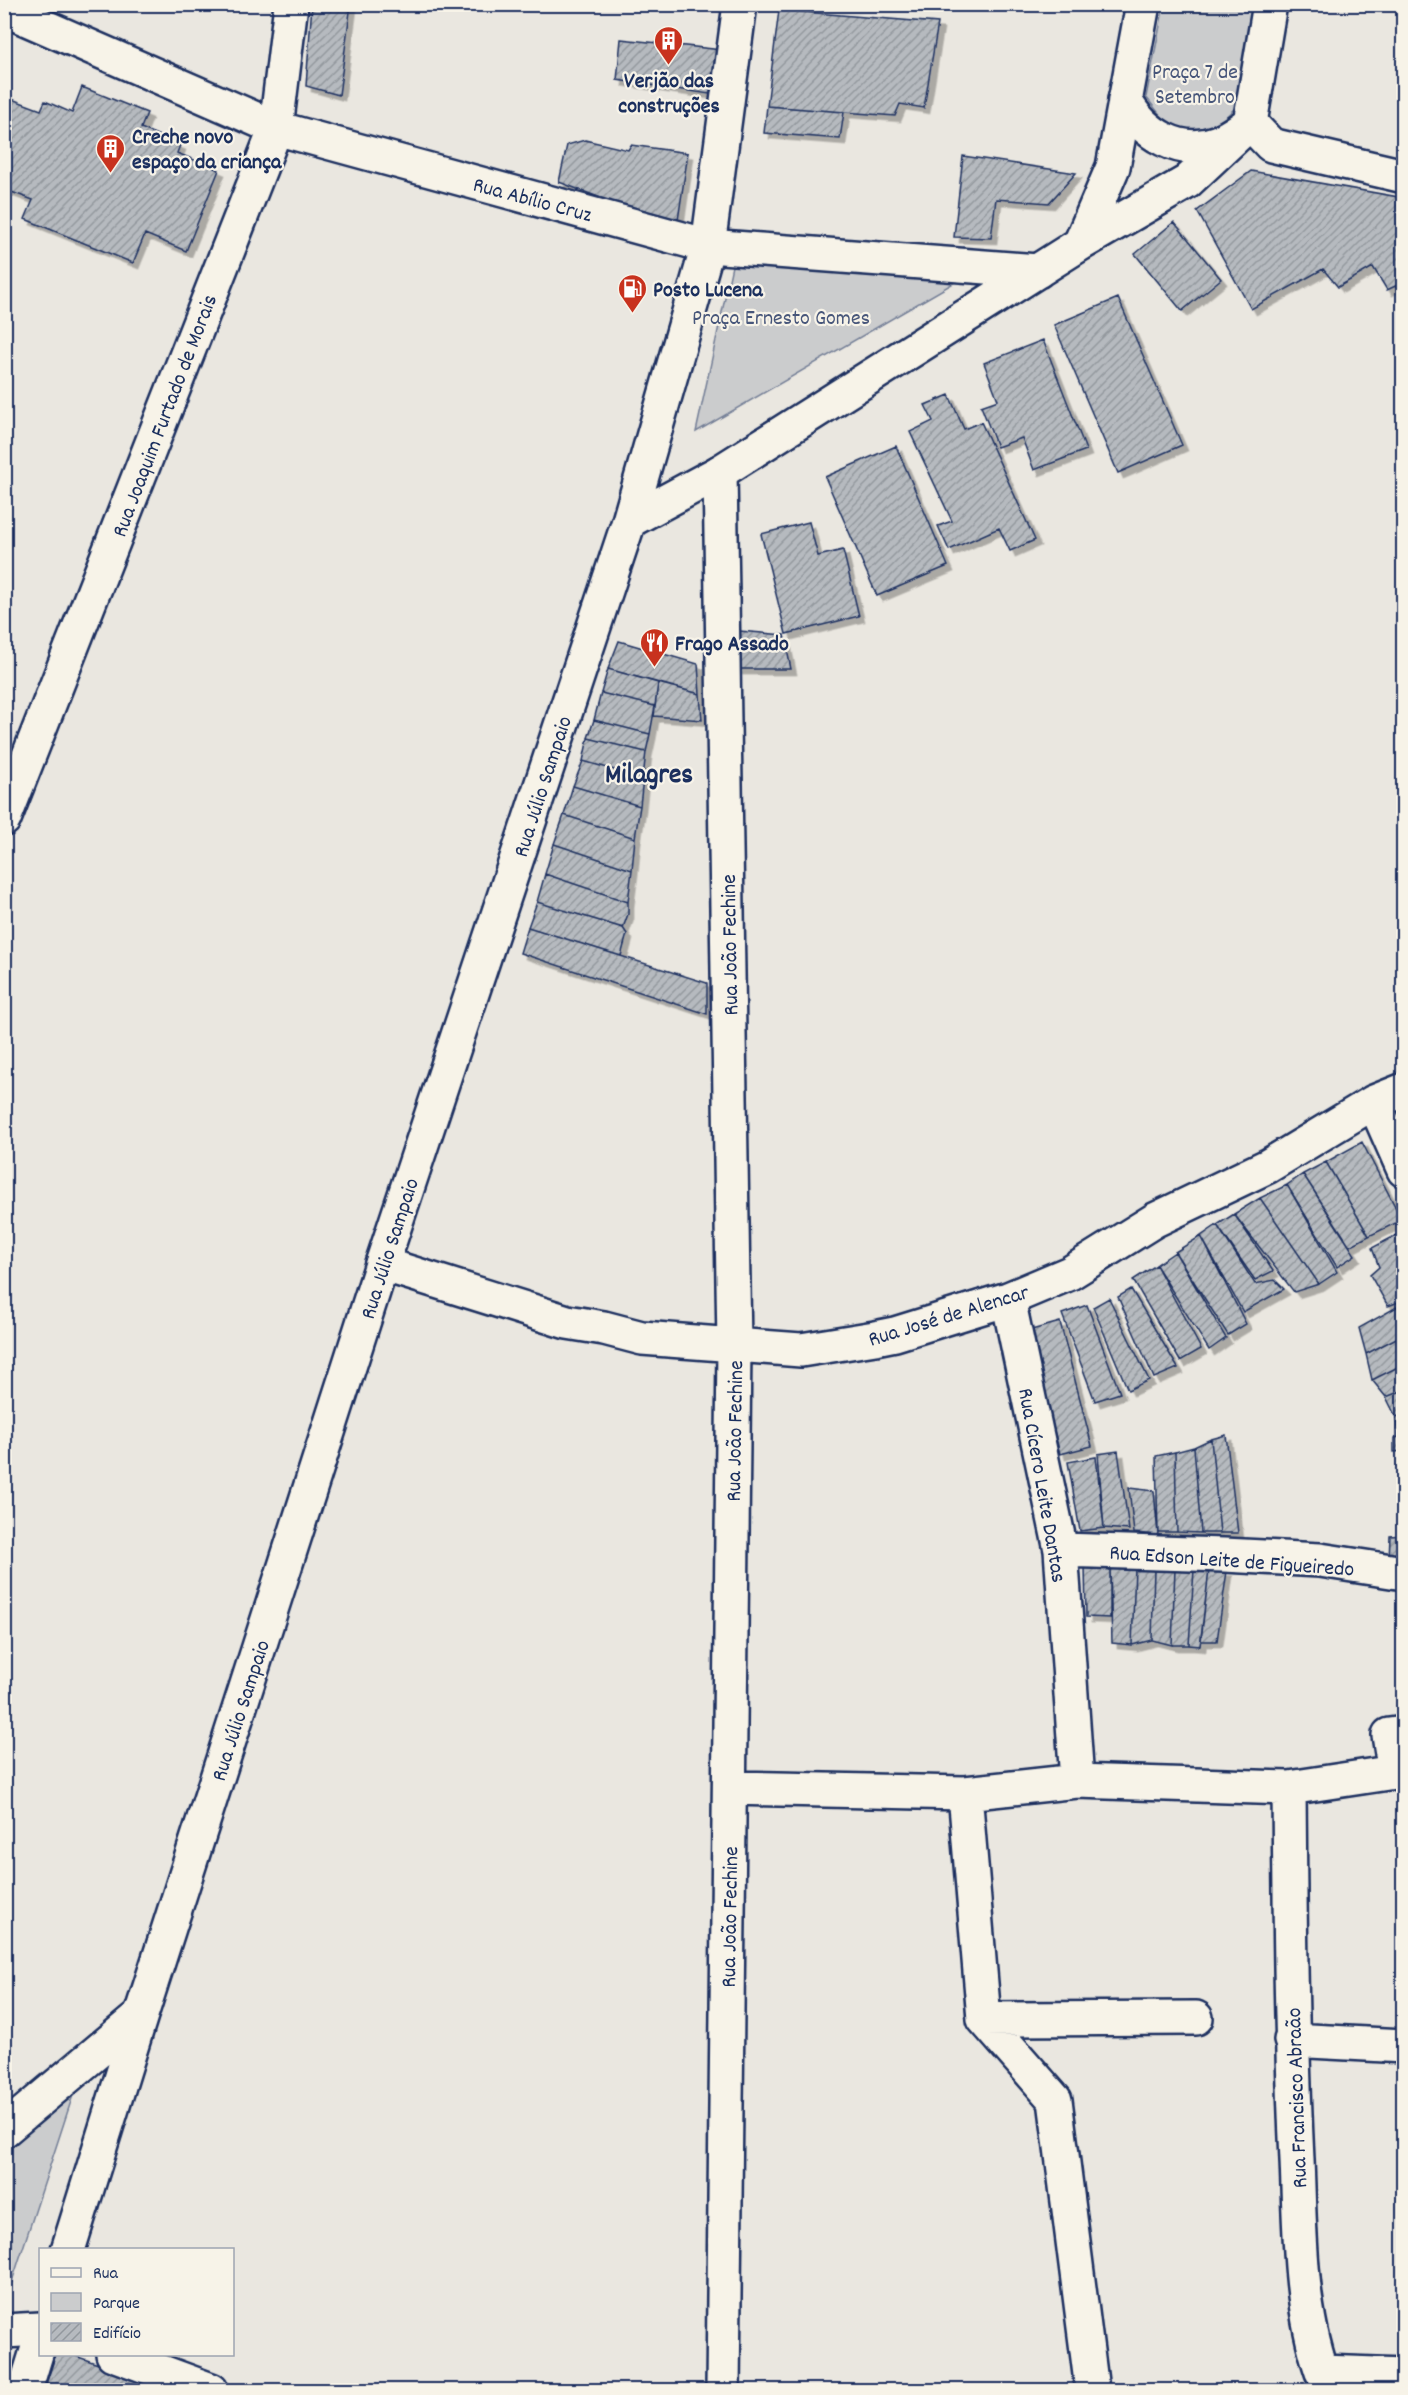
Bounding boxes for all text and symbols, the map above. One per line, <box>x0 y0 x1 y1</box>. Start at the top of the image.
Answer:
building icon: Verjão das construções <box>653 24 685 66</box>
park label: Praça 7 de Setembro <box>1152 58 1238 114</box>
place label: Verjão das construções <box>618 67 720 123</box>
place label: Creche novo espaço da criança <box>132 123 282 179</box>
building icon: Creche novo espaço da criança <box>95 132 127 174</box>
street label: Rua Abílio Cruz <box>469 171 596 232</box>
fuel station icon: Posto Lucena <box>616 272 648 314</box>
place label: Posto Lucena <box>653 276 763 307</box>
street label: Rua Joaquim Furtado de Morais <box>106 290 227 542</box>
park label: Praça Ernesto Gomes <box>692 304 870 335</box>
restaurant icon: Frago Assado <box>638 626 670 668</box>
place label: Frago Assado <box>675 630 789 661</box>
street label: Rua Júlio Sampaio <box>507 713 582 862</box>
district label: Milagres <box>605 757 693 797</box>
street label: Rua João Fechine <box>715 874 748 1016</box>
street label: Rua Júlio Sampaio <box>354 1175 429 1324</box>
street label: Rua José de Alencar <box>865 1278 1034 1357</box>
street label: Rua João Fechine <box>720 1360 753 1502</box>
street label: Rua Cícero Leite Dantas <box>1008 1386 1073 1585</box>
street label: Rua Edson Leite de Figueiredo <box>1108 1538 1355 1587</box>
street label: Rua Júlio Sampaio <box>205 1637 280 1786</box>
street label: Rua João Fechine <box>715 1846 748 1988</box>
street label: Rua Francisco Abraão <box>1280 2007 1317 2189</box>
legend <box>39 2248 234 2356</box>
text: Rua <box>93 2262 119 2287</box>
text: Parque <box>93 2292 140 2317</box>
text: Edifício <box>93 2322 141 2347</box>

